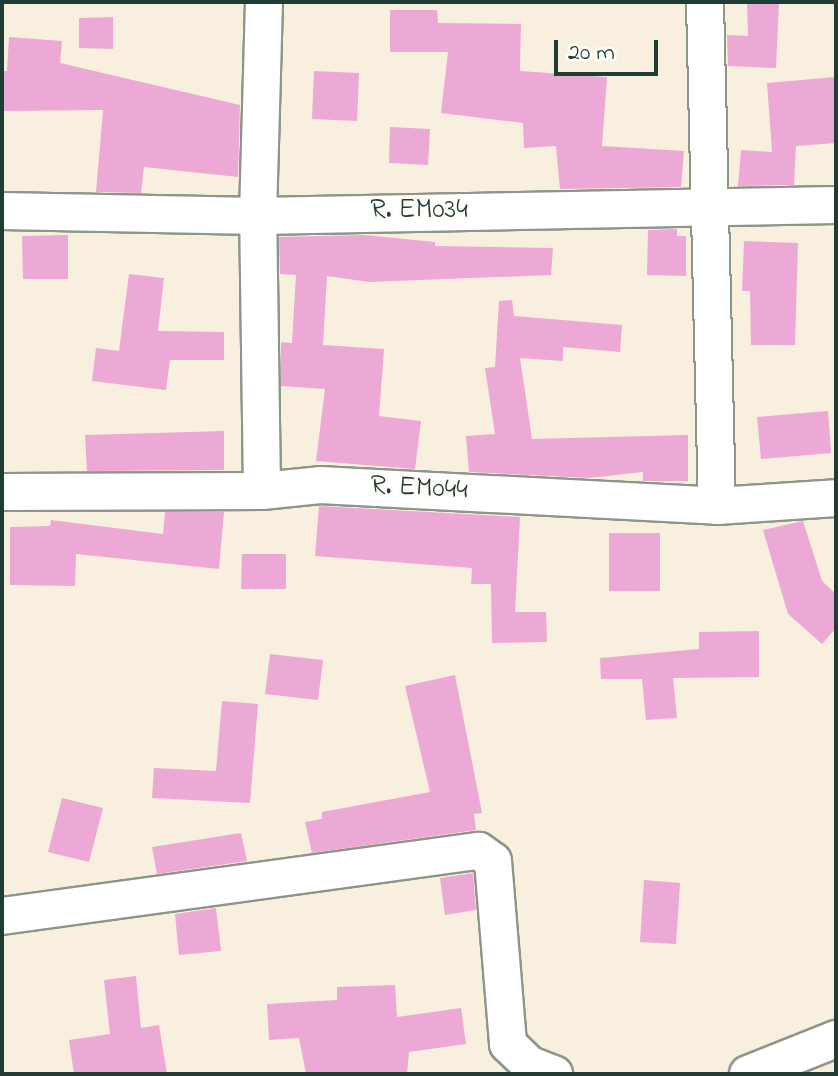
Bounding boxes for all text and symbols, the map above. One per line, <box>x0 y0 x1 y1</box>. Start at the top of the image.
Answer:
scale bar <box>558 24 662 74</box>
text: 20 m <box>568 36 615 71</box>
street label: R. EM034 <box>370 194 468 228</box>
street label: R. EM044 <box>370 470 468 508</box>

